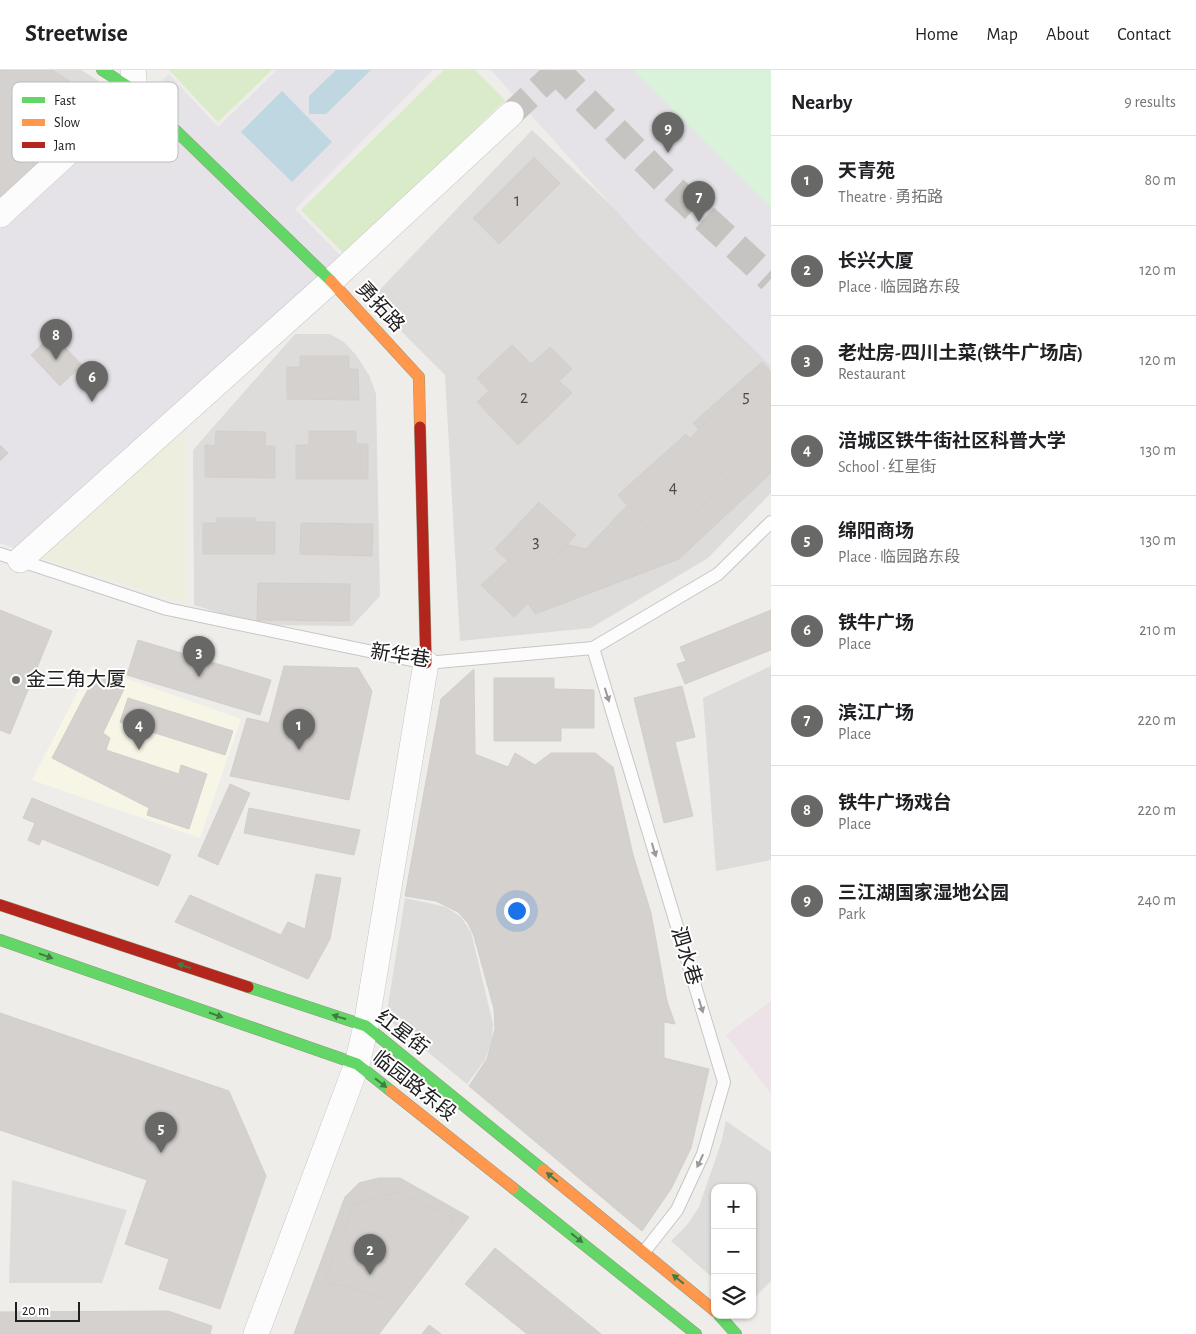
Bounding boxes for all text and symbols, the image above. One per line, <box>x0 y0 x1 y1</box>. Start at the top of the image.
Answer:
text: Streetwise <box>25 22 128 46</box>
text: Home <box>915 26 958 44</box>
text: Map <box>986 26 1018 44</box>
text: About <box>1046 26 1089 44</box>
text: Contact <box>1117 26 1171 44</box>
legend <box>12 82 178 162</box>
text: Nearby <box>791 92 852 113</box>
text: Fast <box>54 94 76 108</box>
text: 9 results <box>1124 94 1176 110</box>
pin: 9 <box>652 112 684 153</box>
text: Slow <box>54 116 81 130</box>
text: Jam <box>54 139 76 153</box>
text: 天青苑 <box>838 162 895 181</box>
text: 1 <box>804 172 810 188</box>
text: 80 m <box>1145 172 1176 188</box>
pin: 7 <box>683 181 715 222</box>
text: Theatre · 勇拓路 <box>838 189 943 205</box>
house number: 1 <box>514 192 520 210</box>
text: 长兴大厦 <box>838 252 914 271</box>
text: 2 <box>803 262 811 278</box>
text: 120 m <box>1139 262 1176 278</box>
street label: 勇拓路 <box>352 278 409 336</box>
text: Place · 临园路东段 <box>838 279 960 295</box>
pin: 8 <box>40 319 72 360</box>
text: 老灶房-四川土菜(铁牛广场店) <box>838 344 1083 363</box>
text: 3 <box>804 352 810 368</box>
text: 120 m <box>1139 352 1176 368</box>
pin: 6 <box>76 361 108 402</box>
text: Restaurant <box>838 366 906 382</box>
house number: 5 <box>742 388 750 406</box>
house number: 2 <box>520 389 528 407</box>
text: 涪城区铁牛街社区科普大学 <box>838 432 1066 451</box>
text: 4 <box>803 442 811 458</box>
text: 130 m <box>1140 442 1176 458</box>
text: School · 红星街 <box>838 459 936 475</box>
house number: 4 <box>669 479 678 497</box>
text: 绵阳商场 <box>838 522 914 541</box>
text: 5 <box>804 532 810 548</box>
text: 130 m <box>1140 532 1176 548</box>
house number: 3 <box>532 533 540 551</box>
text: Place · 临园路东段 <box>838 549 960 565</box>
text: 铁牛广场 <box>838 614 914 633</box>
text: 6 <box>803 622 811 638</box>
text: 210 m <box>1139 622 1176 638</box>
pin: 3 <box>183 636 215 677</box>
text: Place <box>838 636 871 652</box>
street label: 新华巷 <box>369 639 432 671</box>
place label: 金三角大厦 <box>26 669 126 690</box>
marker: 金三角大厦 <box>10 674 22 686</box>
one-way arrow <box>604 687 612 702</box>
text: 滨江广场 <box>838 704 914 723</box>
pin: 4 <box>123 709 155 750</box>
pin: 1 <box>283 709 315 750</box>
text: 7 <box>804 712 810 728</box>
text: 220 m <box>1138 712 1176 728</box>
text: Place <box>838 726 871 742</box>
text: 铁牛广场戏台 <box>838 794 952 813</box>
text: 8 <box>803 802 811 818</box>
text: 220 m <box>1138 802 1176 818</box>
text: Place <box>838 816 871 832</box>
one-way arrow <box>651 843 659 858</box>
text: 三江湖国家湿地公园 <box>838 884 1009 903</box>
text: 9 <box>803 892 811 908</box>
text: 240 m <box>1137 892 1176 908</box>
your location <box>504 898 530 924</box>
text: Park <box>838 906 866 922</box>
street label: 泗水巷 <box>668 924 705 988</box>
one-way arrow <box>39 953 54 961</box>
one-way arrow <box>177 962 192 970</box>
one-way arrow <box>698 998 706 1013</box>
street label: 红星街 <box>372 1006 433 1059</box>
one-way arrow <box>209 1012 224 1020</box>
one-way arrow <box>331 1013 346 1021</box>
street label: 临园路东段 <box>368 1046 461 1125</box>
one-way arrow <box>374 1078 387 1089</box>
pin: 5 <box>145 1112 177 1153</box>
one-way arrow <box>696 1154 704 1168</box>
one-way arrow <box>545 1171 558 1182</box>
map controls <box>711 1184 756 1319</box>
button: + <box>711 1184 756 1229</box>
button: − <box>711 1229 756 1274</box>
one-way arrow <box>571 1233 584 1244</box>
pin: 2 <box>354 1234 386 1275</box>
one-way arrow <box>672 1273 685 1284</box>
button: layers <box>711 1274 756 1319</box>
scale bar <box>15 1299 80 1322</box>
text: 20 m <box>22 1304 49 1318</box>

